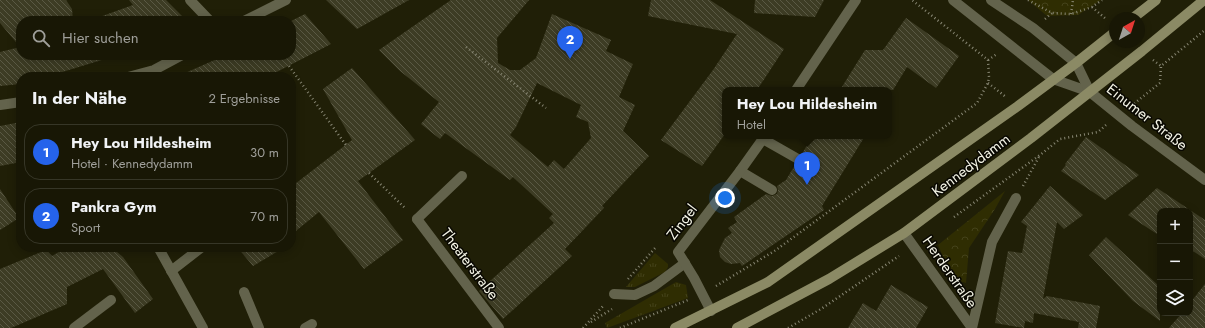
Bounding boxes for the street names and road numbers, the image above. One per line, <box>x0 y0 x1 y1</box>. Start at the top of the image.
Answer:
street label: Einumer Straße <box>1102 78 1192 156</box>
street label: Kennedydamm <box>927 128 1015 202</box>
street label: Zingel <box>661 200 703 244</box>
street label: Theaterstraße <box>436 224 504 305</box>
street label: Herderstraße <box>917 232 983 313</box>

